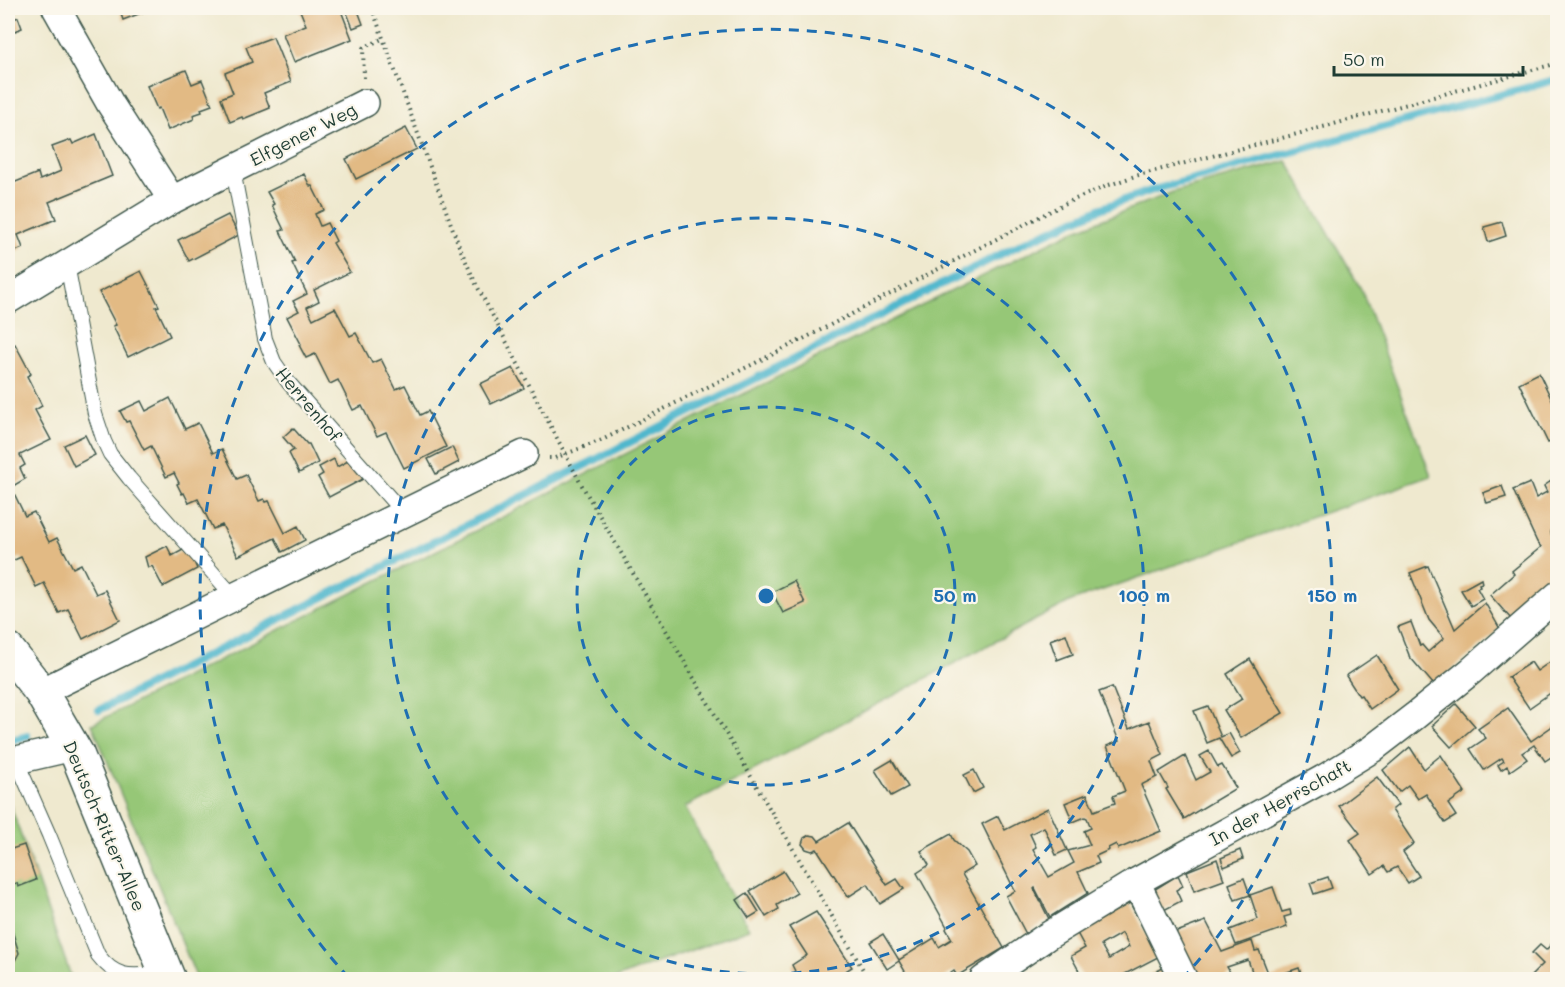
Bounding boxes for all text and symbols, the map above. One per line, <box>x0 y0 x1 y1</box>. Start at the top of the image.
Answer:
scale bar <box>1334 39 1523 77</box>
text: 50 m <box>1343 47 1385 71</box>
street label: Elfgener Weg <box>246 97 360 171</box>
street label: Herrenhof <box>271 361 348 447</box>
text: 50 m <box>934 583 976 607</box>
text: 100 m <box>1118 583 1170 607</box>
text: 150 m <box>1307 583 1357 607</box>
centre of rings <box>756 586 776 606</box>
street label: Deutsch-Ritter-Allee <box>58 737 152 915</box>
street label: In der Herrschaft <box>1205 753 1355 851</box>

